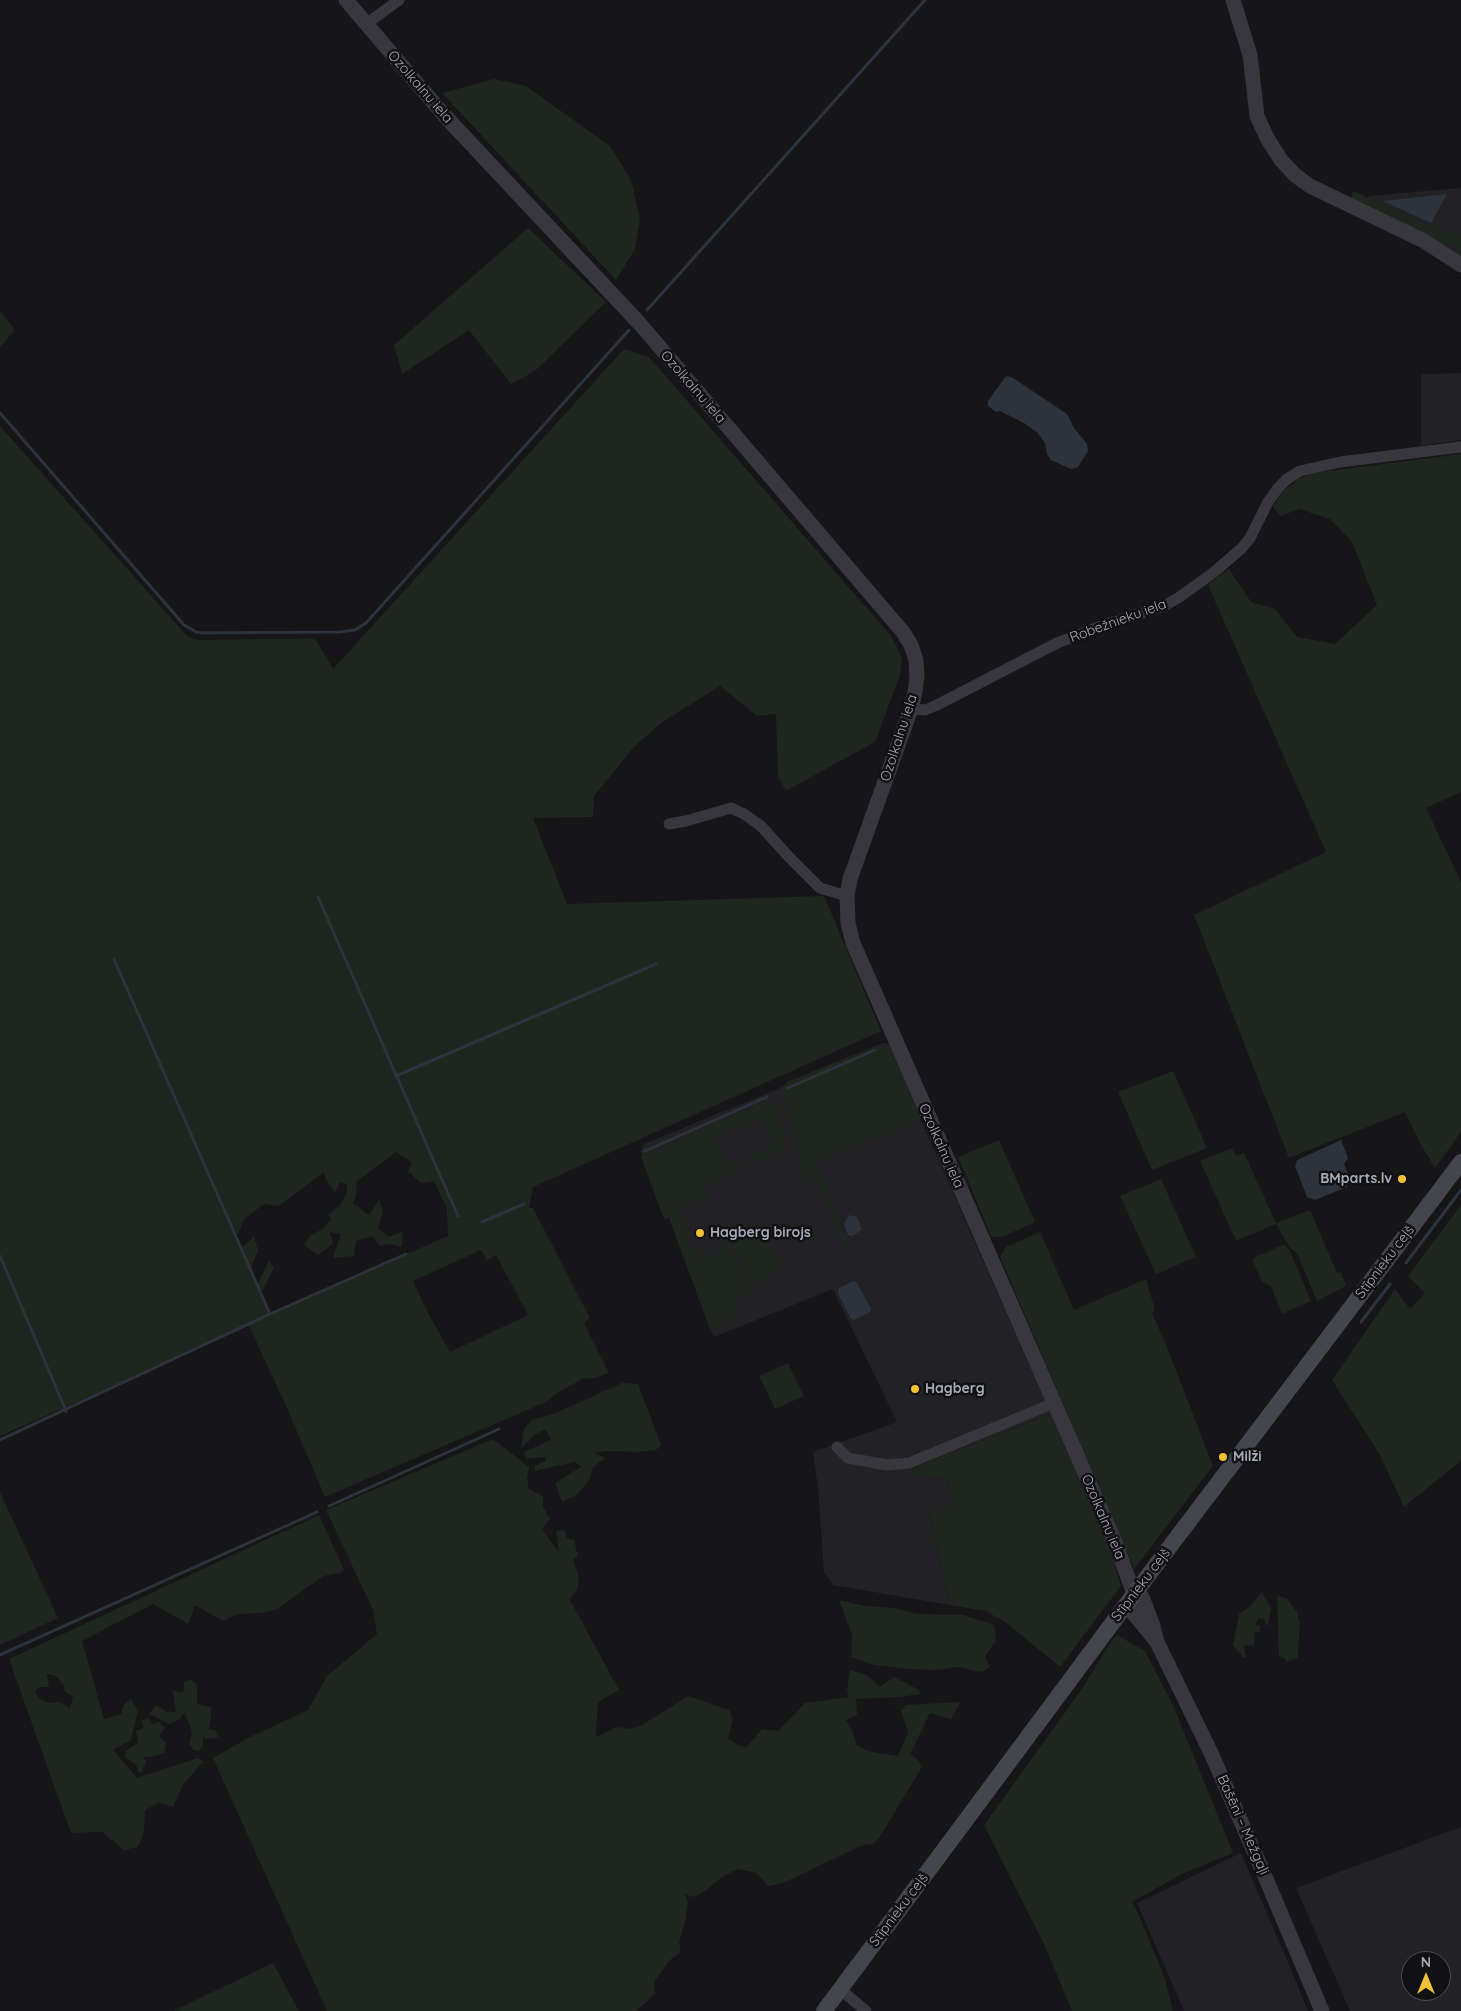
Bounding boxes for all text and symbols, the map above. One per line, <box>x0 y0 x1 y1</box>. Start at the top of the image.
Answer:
street label: Ozolkalnu iela <box>384 47 456 127</box>
street label: Ozolkalnu iela <box>657 347 729 427</box>
street label: Robežnieku iela <box>1067 596 1169 646</box>
street label: Ozolkalnu iela <box>877 692 921 784</box>
street label: Ozolkalnu iela <box>915 1101 967 1191</box>
place label: BMparts.lv <box>1320 1171 1392 1187</box>
marker: BMparts.lv <box>1396 1173 1408 1185</box>
street label: Stīpnieku ceļš <box>1352 1222 1418 1302</box>
place label: Hagberg birojs <box>710 1225 811 1241</box>
marker: Hagberg birojs <box>694 1227 706 1239</box>
place label: Hagberg <box>925 1381 985 1397</box>
marker: Hagberg <box>909 1383 921 1395</box>
place label: Milži <box>1233 1449 1262 1465</box>
marker: Milži <box>1217 1451 1229 1463</box>
street label: Ozolkalnu iela <box>1078 1472 1128 1562</box>
street label: Stīpnieku ceļš <box>1108 1545 1174 1625</box>
street label: Bašēni – Mežgaļi <box>1213 1772 1273 1878</box>
street label: Stīpnieku ceļš <box>866 1870 932 1950</box>
north arrow <box>1401 1951 1451 2001</box>
text: N <box>1421 1953 1431 1971</box>

